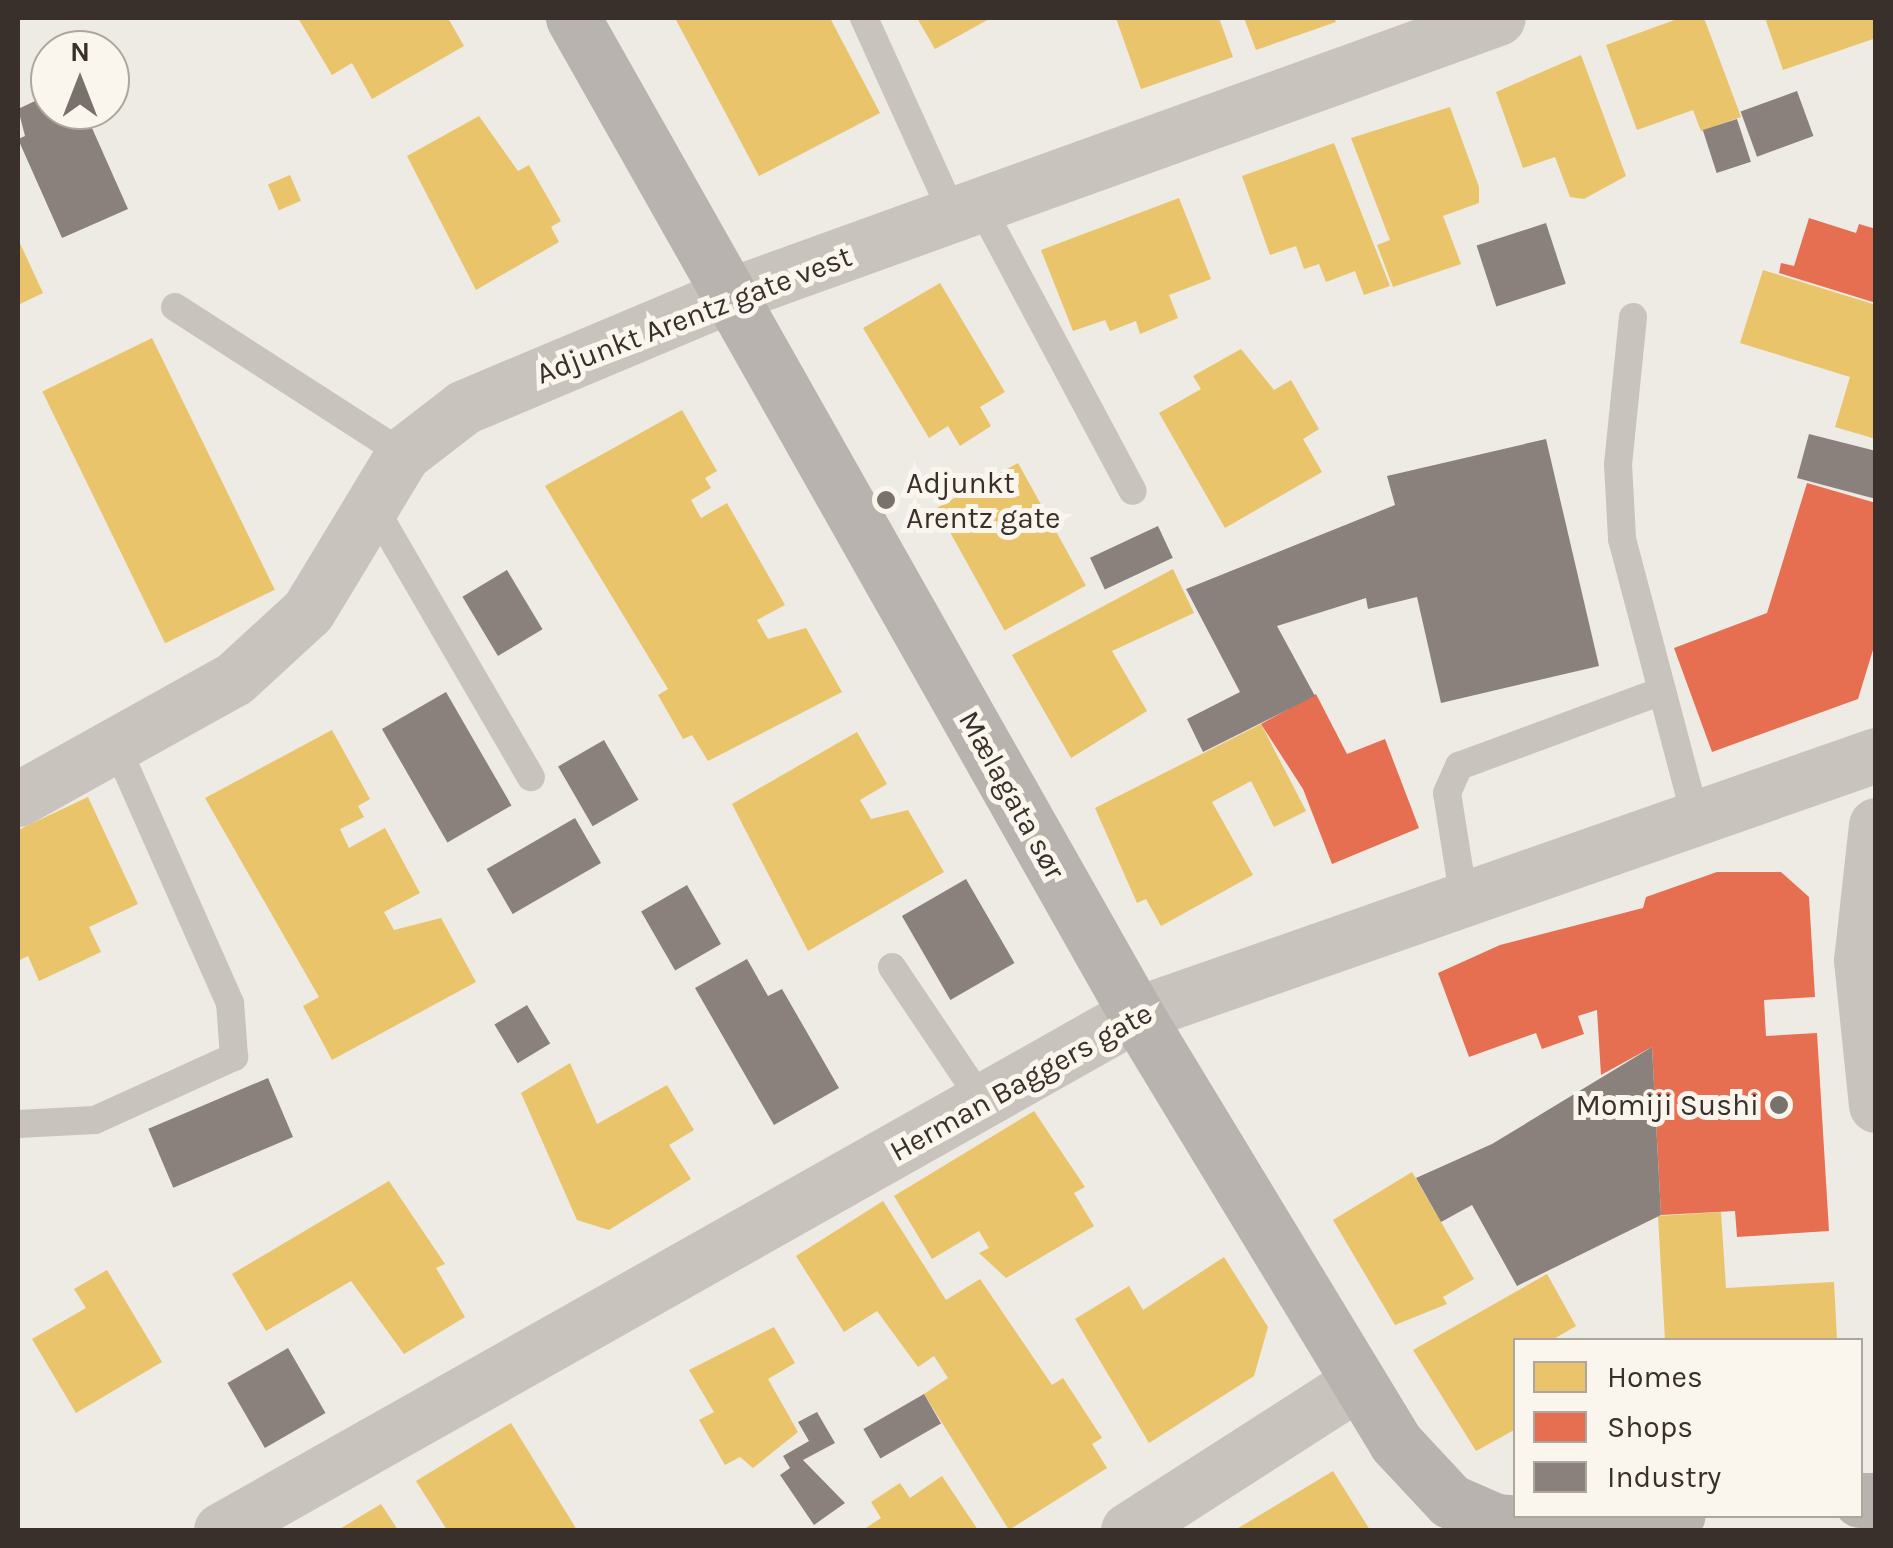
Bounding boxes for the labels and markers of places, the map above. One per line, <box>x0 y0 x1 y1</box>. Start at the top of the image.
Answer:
place label: Adjunkt Arentz gate <box>906 465 1060 536</box>
marker: Adjunkt Arentz gate <box>875 489 897 511</box>
place label: Momiji Sushi <box>1576 1087 1759 1123</box>
marker: Momiji Sushi <box>1768 1094 1790 1116</box>

